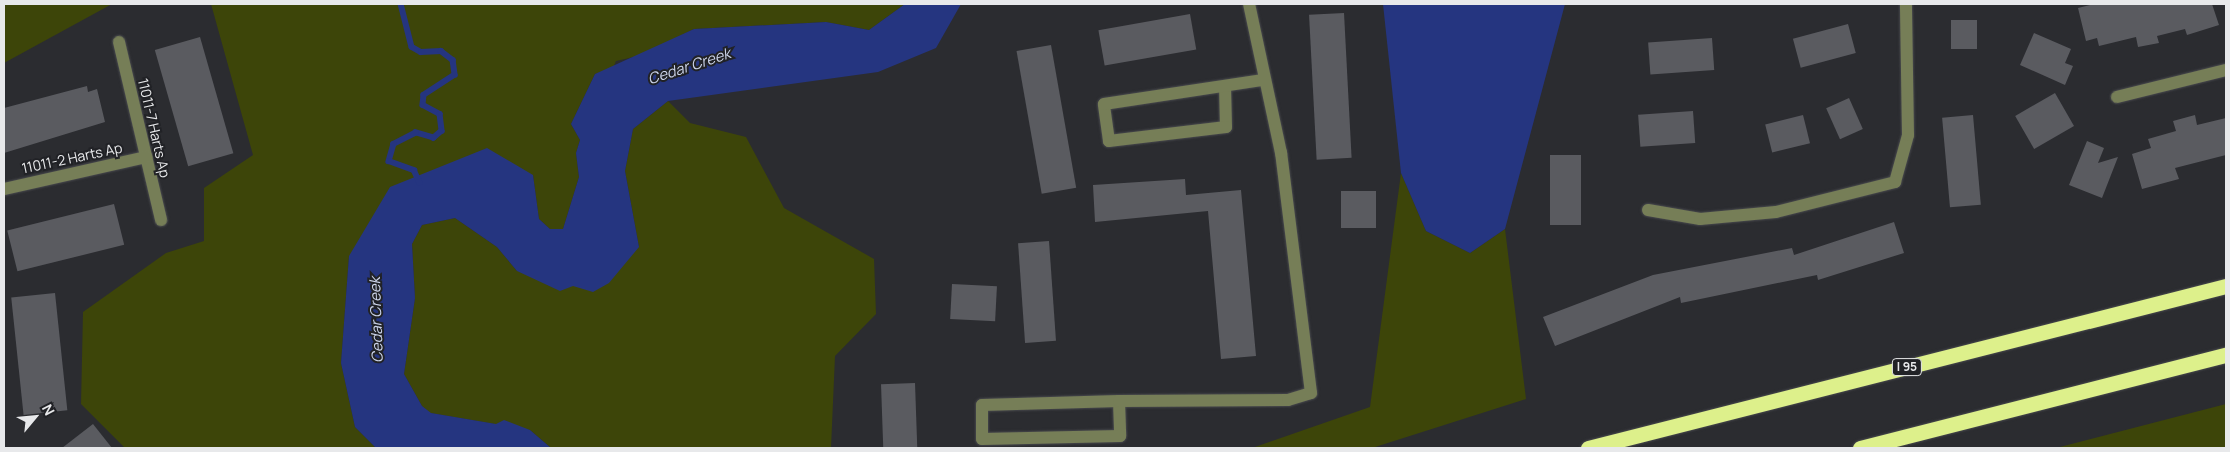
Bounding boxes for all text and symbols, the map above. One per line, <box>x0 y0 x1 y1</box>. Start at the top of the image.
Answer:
water label: Cedar Creek <box>645 44 733 88</box>
street label: 11011-7 Harts Ap <box>134 77 174 179</box>
street label: 11011-2 Harts Ap <box>20 139 124 177</box>
water label: Cedar Creek <box>366 277 386 363</box>
road number: I 95 <box>1891 358 1923 377</box>
north arrow <box>10 392 60 442</box>
text: N <box>38 401 59 419</box>

